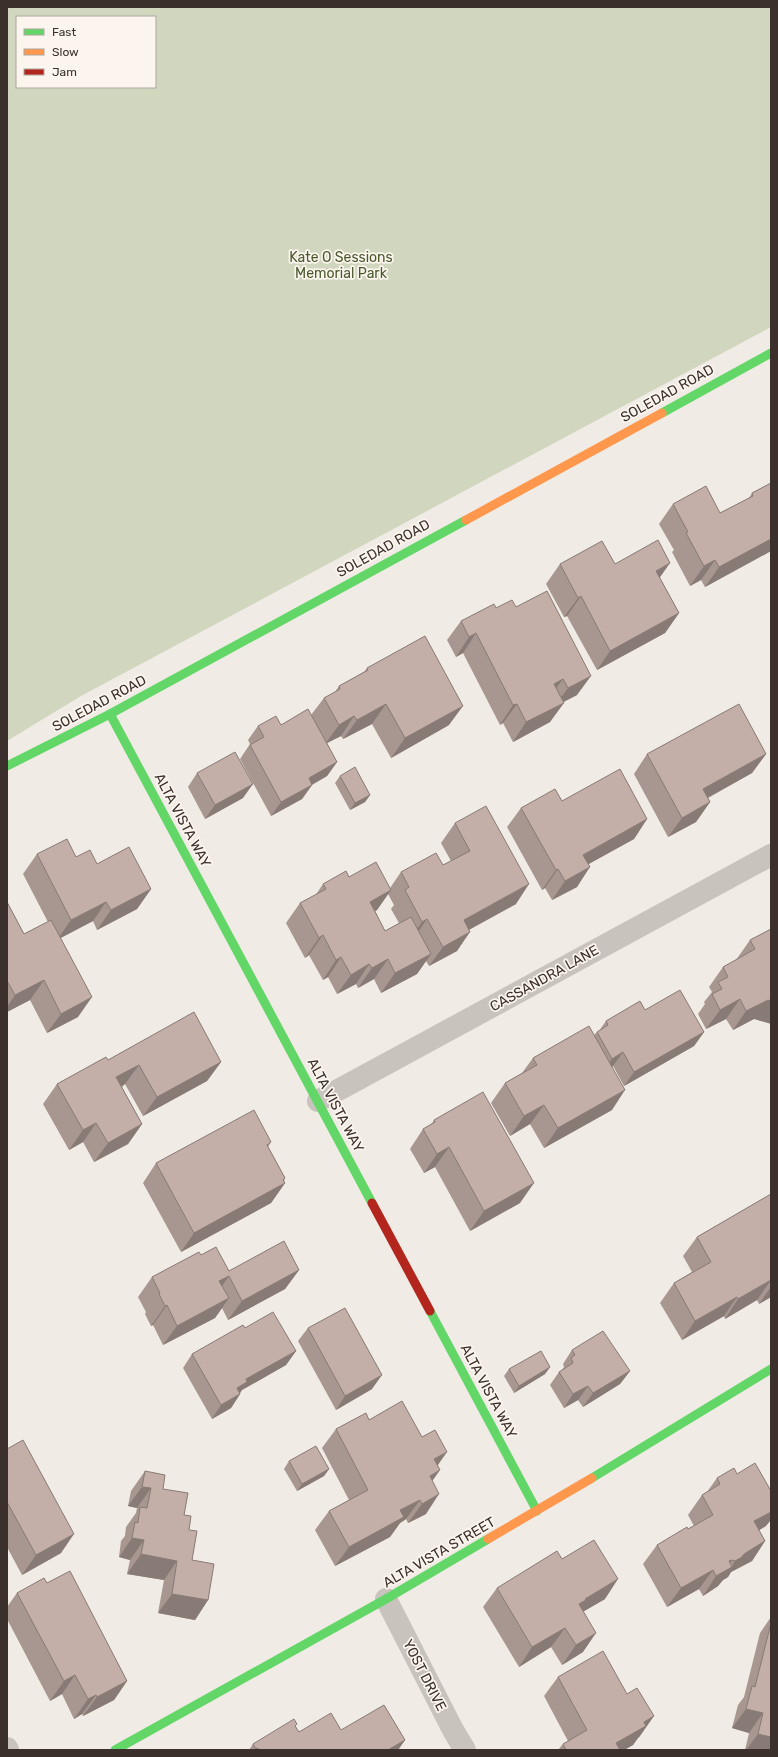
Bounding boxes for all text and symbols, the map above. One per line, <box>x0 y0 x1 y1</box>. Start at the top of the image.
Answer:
legend <box>16 16 156 88</box>
text: Fast <box>52 25 76 39</box>
text: Slow <box>52 45 79 59</box>
text: Jam <box>52 65 77 79</box>
park label: Kate O Sessions Memorial Park <box>289 249 393 282</box>
street label: SOLEDAD ROAD <box>618 361 717 426</box>
street label: SOLEDAD ROAD <box>334 516 433 581</box>
street label: SOLEDAD ROAD <box>49 672 149 735</box>
street label: ALTA VISTA WAY <box>151 770 214 870</box>
street label: CASSANDRA LANE <box>487 942 602 1015</box>
street label: ALTA VISTA WAY <box>304 1055 367 1155</box>
street label: ALTA VISTA WAY <box>457 1341 520 1441</box>
street label: ALTA VISTA STREET <box>380 1513 498 1591</box>
street label: YOST DRIVE <box>399 1637 450 1714</box>

